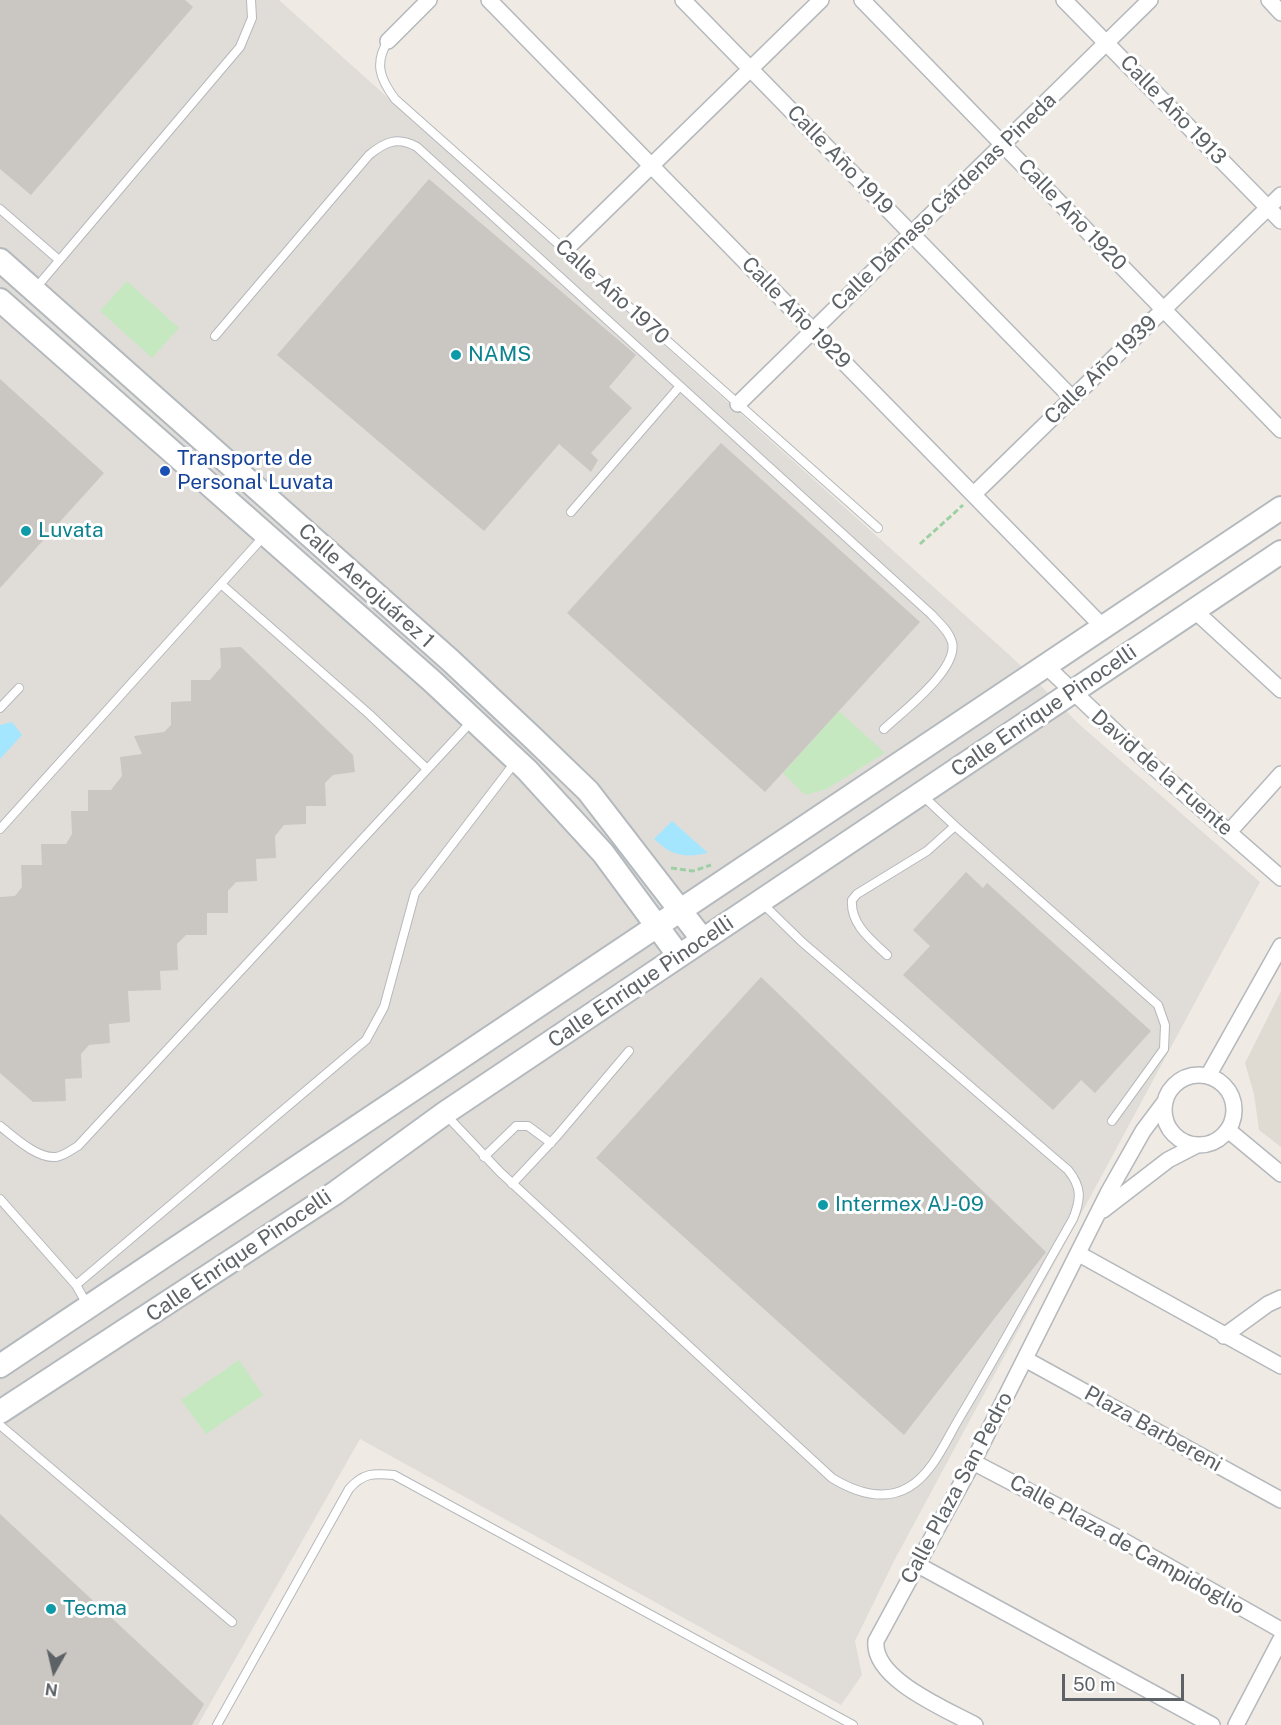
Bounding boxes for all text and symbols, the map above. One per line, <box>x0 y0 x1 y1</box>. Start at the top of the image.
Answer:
street label: Calle Año 1913 <box>1115 50 1231 170</box>
street label: Calle Dámaso Cárdenas Pineda <box>826 88 1062 316</box>
street label: Calle Año 1919 <box>782 100 898 220</box>
street label: Calle Año 1920 <box>1012 154 1132 276</box>
street label: Calle Año 1970 <box>550 234 674 350</box>
street label: Calle Año 1929 <box>736 252 856 374</box>
street label: Calle Año 1939 <box>1040 310 1162 430</box>
place label: NAMS <box>468 342 531 368</box>
marker: NAMS <box>449 348 463 362</box>
place label: Transporte de Personal Luvata <box>177 446 333 496</box>
marker: Transporte de Personal Luvata <box>158 464 172 478</box>
place label: Luvata <box>38 518 104 544</box>
street label: Calle Aerojuárez 1 <box>293 518 439 654</box>
marker: Luvata <box>19 524 33 538</box>
street label: Calle Enrique Pinocelli <box>946 640 1142 782</box>
street label: David de la Fuente <box>1086 705 1238 841</box>
street label: Calle Enrique Pinocelli <box>543 911 739 1053</box>
street label: Calle Enrique Pinocelli <box>141 1185 337 1327</box>
place label: Intermex AJ-09 <box>835 1192 984 1218</box>
marker: Intermex AJ-09 <box>816 1198 830 1212</box>
street label: Plaza Barbereni <box>1080 1381 1226 1477</box>
street label: Calle Plaza San Pedro <box>896 1388 1018 1588</box>
street label: Calle Plaza de Campidoglio <box>1005 1470 1249 1620</box>
place label: Tecma <box>63 1596 127 1622</box>
marker: Tecma <box>44 1602 58 1616</box>
north arrow <box>24 1641 84 1701</box>
scale bar <box>1065 1662 1186 1700</box>
text: 50 m <box>1073 1674 1116 1695</box>
text: N <box>44 1679 59 1700</box>

